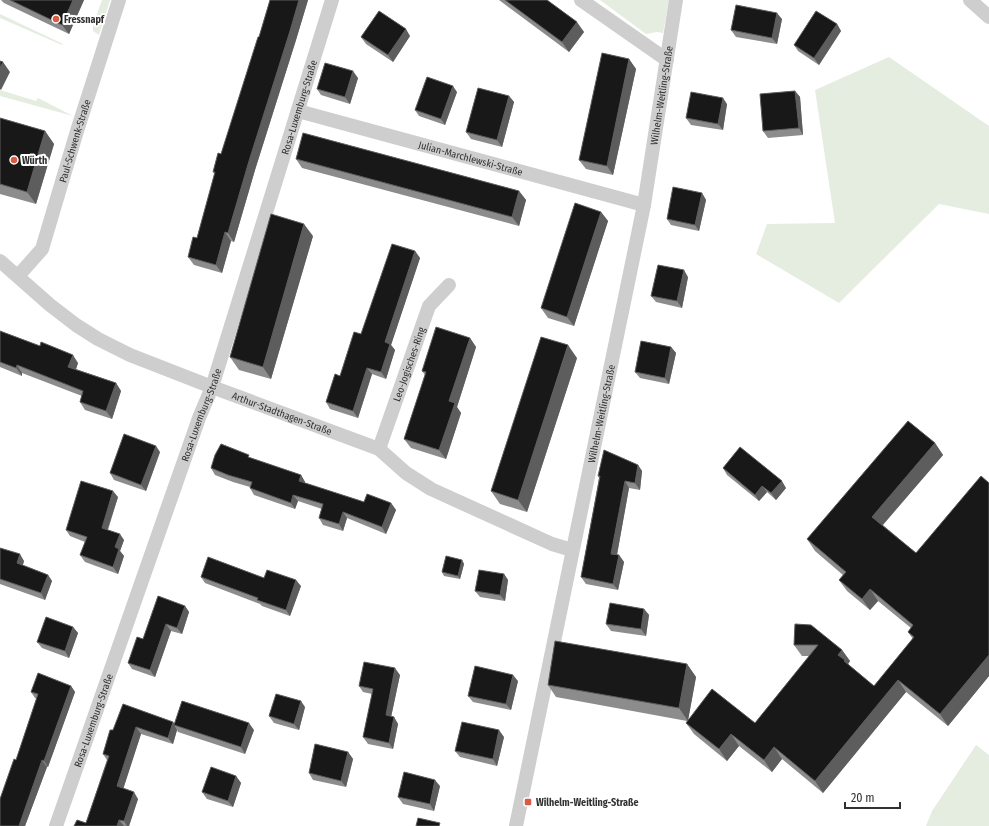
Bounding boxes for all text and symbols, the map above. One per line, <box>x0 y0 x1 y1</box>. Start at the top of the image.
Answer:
marker: Fressnapf <box>51 14 61 24</box>
place label: Fressnapf <box>64 14 105 26</box>
street label: Wilhelm-Weitling-Straße <box>648 45 676 146</box>
street label: Rosa-Luxemburg-Straße <box>279 59 320 156</box>
street label: Paul-Schwenk-Straße <box>57 98 94 184</box>
street label: Julian-Marchlewski-Straße <box>417 139 524 179</box>
marker: Würth <box>9 155 19 165</box>
place label: Würth <box>22 155 47 167</box>
street label: Leo-Jogisches-Ring <box>391 325 428 403</box>
street label: Wilhelm-Weitling-Straße <box>586 364 618 464</box>
street label: Rosa-Luxemburg-Straße <box>179 367 224 463</box>
street label: Arthur-Stadthagen-Straße <box>230 390 333 438</box>
street label: Rosa-Luxemburg-Straße <box>72 672 116 769</box>
scale bar <box>845 784 900 810</box>
text: 20 m <box>851 791 875 805</box>
marker: Wilhelm-Weitling-Straße <box>523 797 533 807</box>
place label: Wilhelm-Weitling-Straße <box>536 797 639 809</box>

